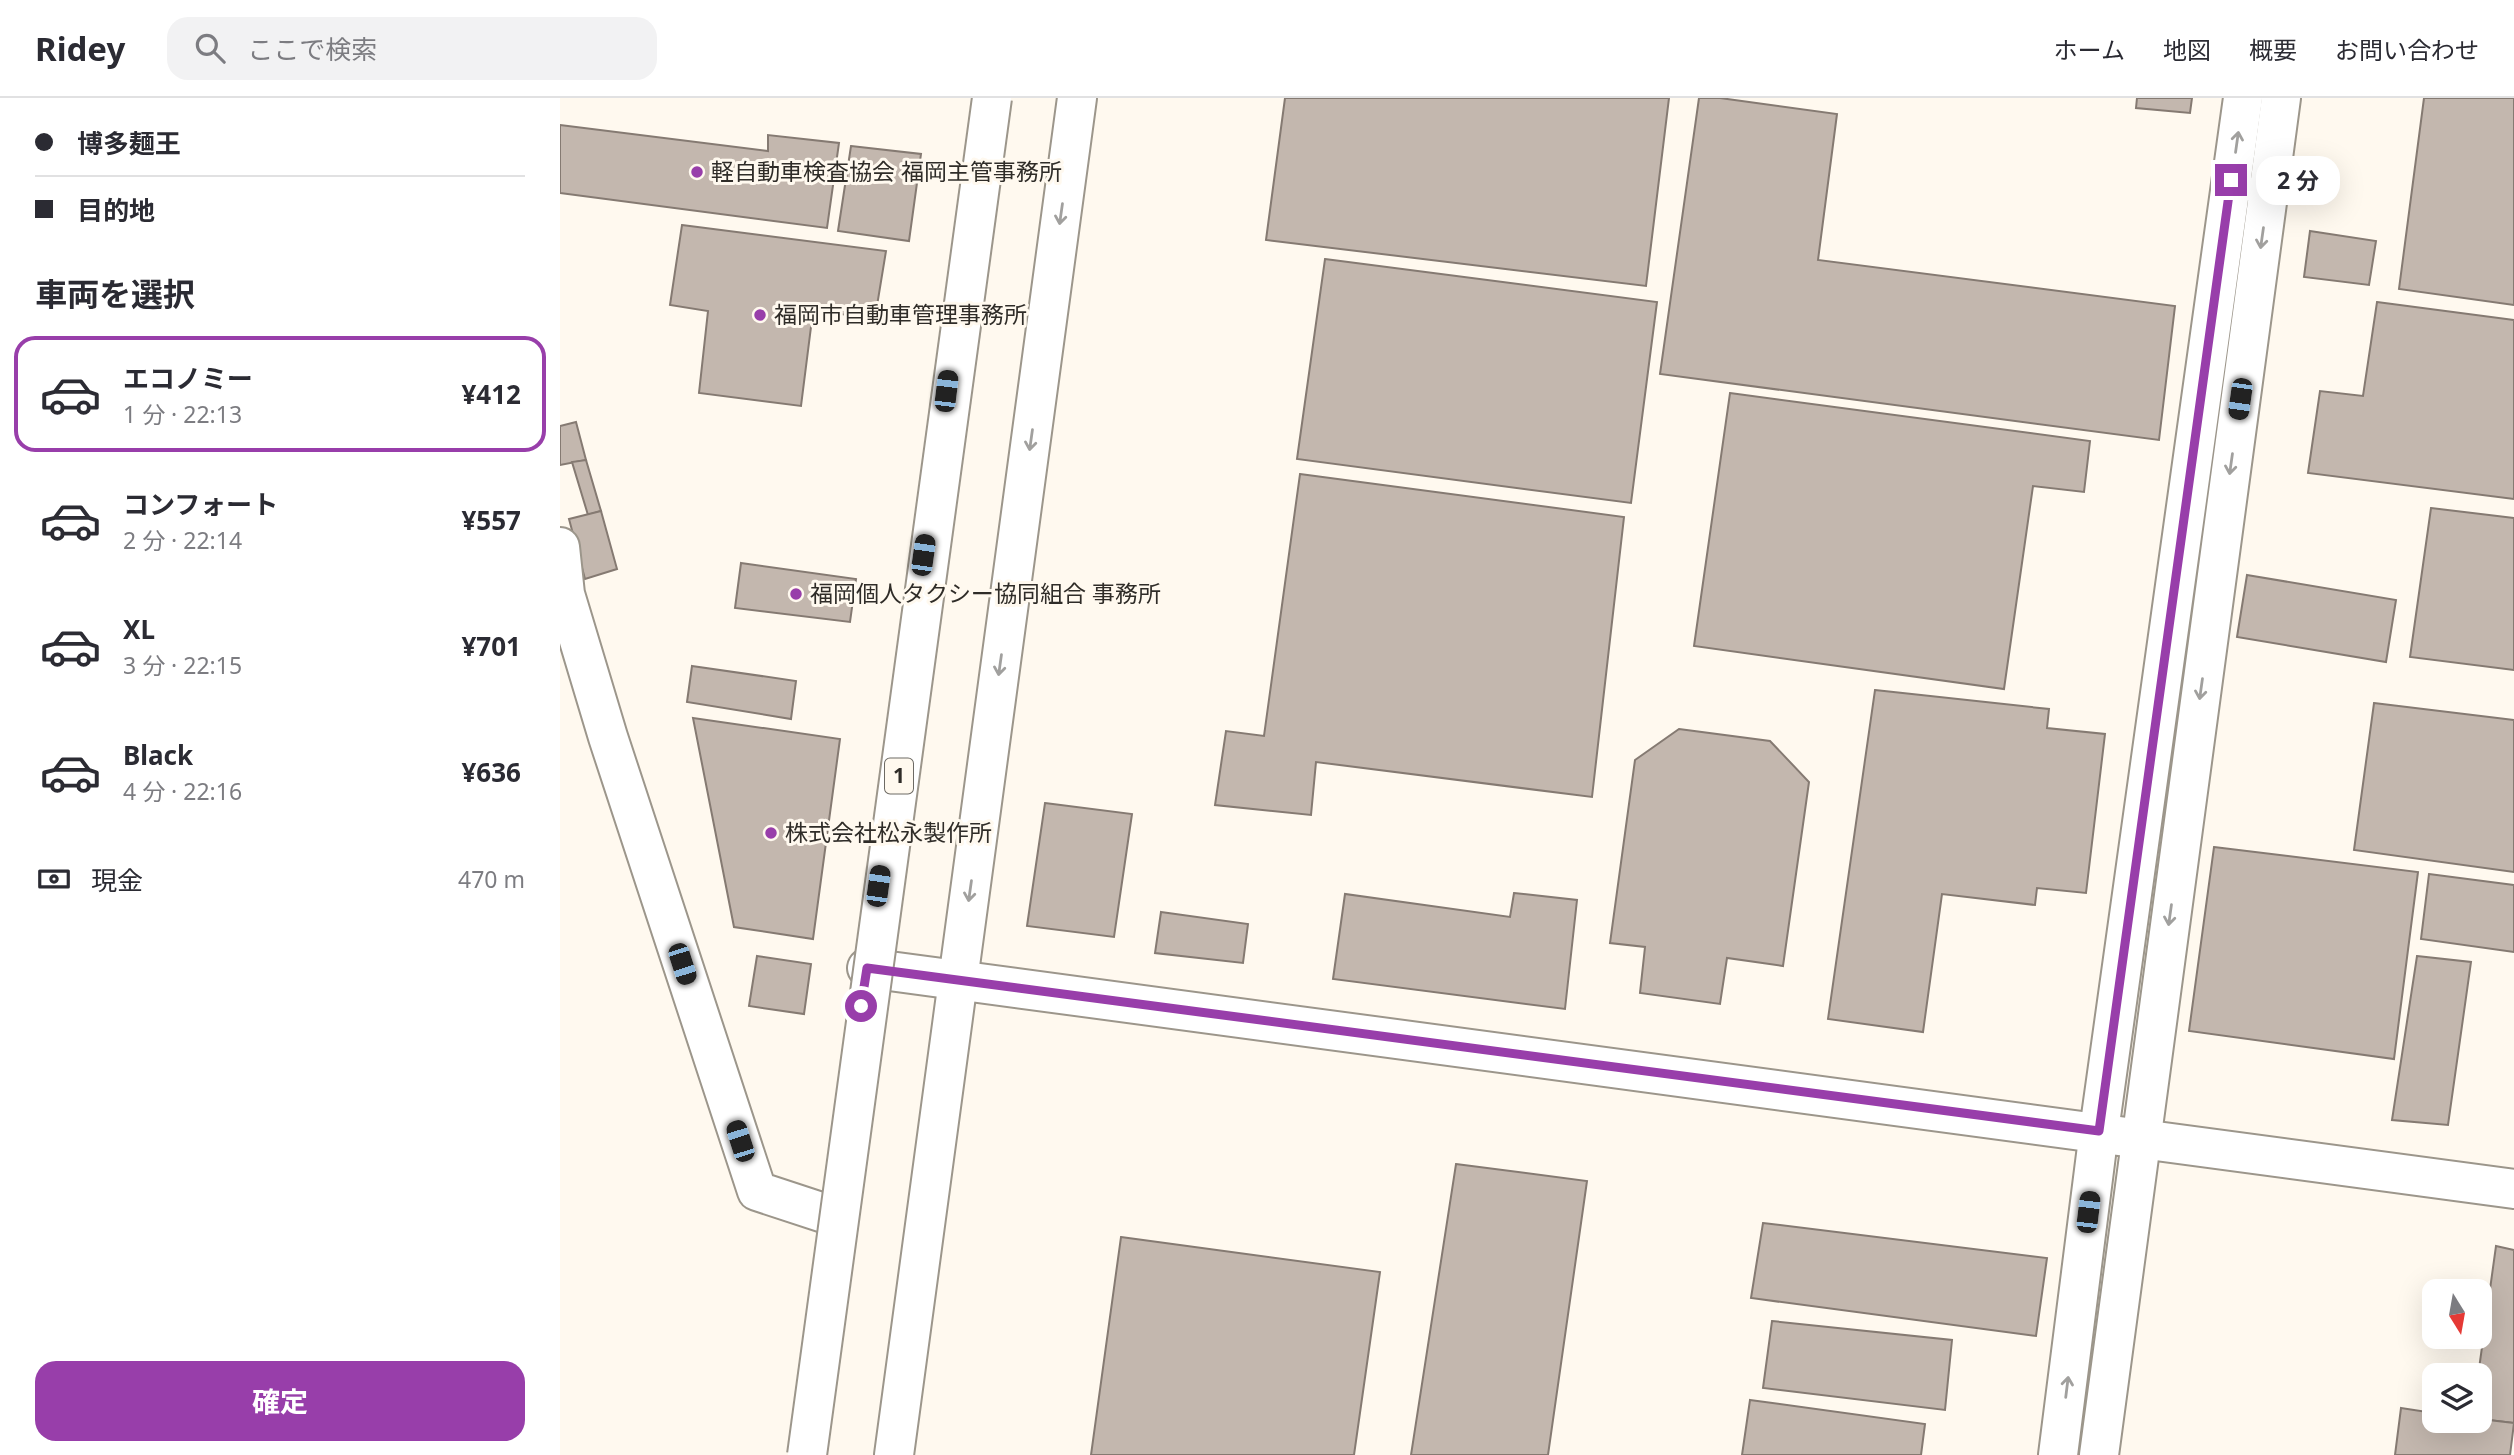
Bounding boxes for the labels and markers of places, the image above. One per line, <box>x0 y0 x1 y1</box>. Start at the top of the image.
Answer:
place label: 軽自動車検査協会 福岡主管事務所 <box>711 155 1062 187</box>
marker: 軽自動車検査協会 福岡主管事務所 <box>689 164 705 180</box>
place label: 福岡市自動車管理事務所 <box>774 298 1027 330</box>
marker: 福岡市自動車管理事務所 <box>752 307 768 323</box>
place label: 福岡個人タクシー協同組合 事務所 <box>810 577 1161 609</box>
marker: 福岡個人タクシー協同組合 事務所 <box>788 586 804 602</box>
place label: 株式会社松永製作所 <box>785 816 992 848</box>
marker: 株式会社松永製作所 <box>763 825 779 841</box>

